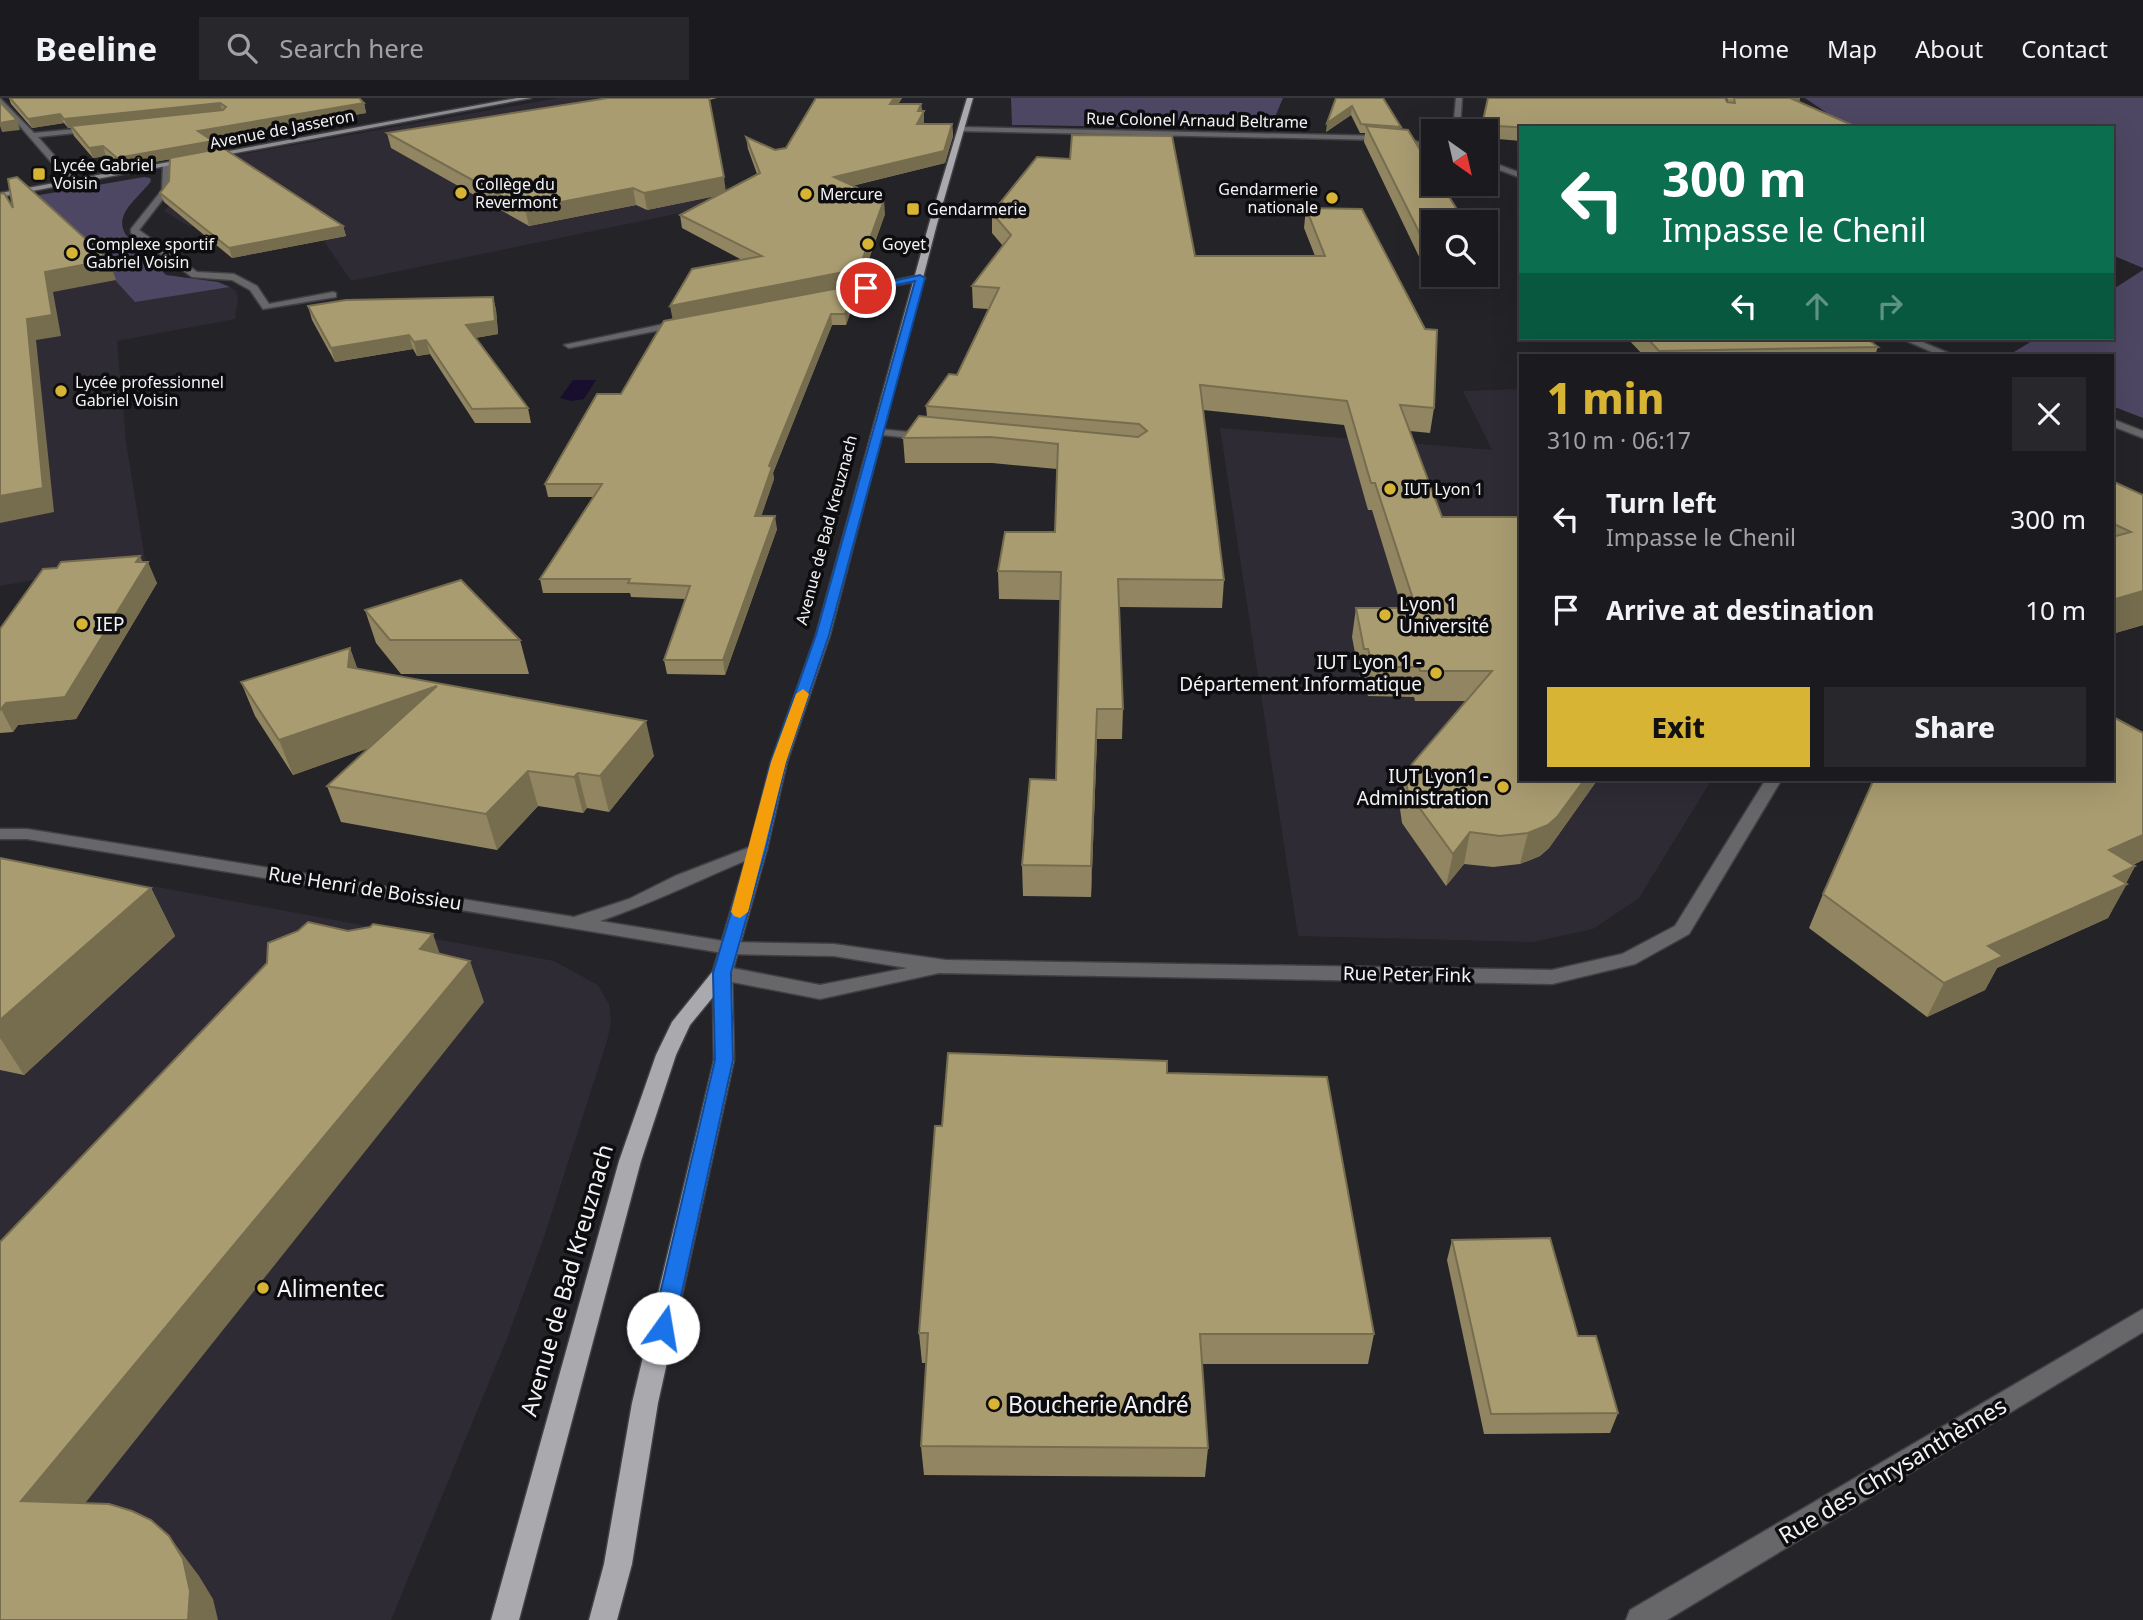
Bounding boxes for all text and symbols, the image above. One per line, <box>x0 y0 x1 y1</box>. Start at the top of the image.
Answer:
search box <box>199 17 689 80</box>
text: Beeline <box>35 26 157 71</box>
icon: search <box>223 29 261 67</box>
text: Search here <box>279 30 424 66</box>
text: Home <box>1721 32 1789 65</box>
text: Map <box>1827 32 1877 65</box>
text: About <box>1915 32 1983 65</box>
text: Contact <box>2021 32 2108 65</box>
street label: Avenue de Jasseron <box>208 104 356 154</box>
street label: Rue Colonel Arnaud Beltrame <box>1086 107 1308 133</box>
north arrow <box>1421 119 1498 196</box>
map controls <box>1421 119 1498 287</box>
text: 300 m <box>1662 145 1807 211</box>
place label: Lycée Gabriel Voisin <box>53 154 154 194</box>
icon: left <box>1547 154 1638 245</box>
marker: Lycée Gabriel Voisin <box>31 166 47 182</box>
place label: Collège du Revermont <box>475 173 558 213</box>
place label: Gendarmerie nationale <box>1218 178 1318 218</box>
place label: Mercure <box>820 183 883 205</box>
marker: Collège du Revermont <box>453 185 469 201</box>
marker: Mercure <box>798 186 814 202</box>
marker: Gendarmerie nationale <box>1324 190 1340 206</box>
place label: Gendarmerie <box>927 198 1027 220</box>
marker: Gendarmerie <box>905 201 921 217</box>
text: Impasse le Chenil <box>1662 208 1926 251</box>
button: search <box>1421 210 1498 287</box>
place label: Complexe sportif Gabriel Voisin <box>86 233 215 273</box>
place label: Goyet <box>882 233 926 255</box>
marker: Goyet <box>860 236 876 252</box>
marker: Complexe sportif Gabriel Voisin <box>64 245 80 261</box>
pin <box>836 258 896 318</box>
icon: arrive <box>847 269 885 307</box>
icon: left <box>1725 287 1763 325</box>
icon: ahead <box>1798 287 1836 325</box>
icon: right <box>1871 287 1909 325</box>
text: 1 min <box>1547 369 1664 426</box>
place label: Lycée professionnel Gabriel Voisin <box>75 371 224 411</box>
button: close <box>2012 377 2086 451</box>
marker: Lycée professionnel Gabriel Voisin <box>53 383 69 399</box>
text: 310 m · 06:17 <box>1547 424 1691 456</box>
street label: Avenue de Bad Kreuznach <box>790 433 862 627</box>
place label: IUT Lyon 1 <box>1404 478 1484 500</box>
marker: IUT Lyon 1 <box>1382 481 1398 497</box>
text: Turn left <box>1606 485 1717 521</box>
icon: left <box>1547 500 1585 538</box>
text: 300 m <box>2010 501 2086 537</box>
text: Impasse le Chenil <box>1606 521 1796 553</box>
place label: Lyon 1 Université <box>1399 591 1489 639</box>
icon: arrive <box>1547 591 1585 629</box>
text: Arrive at destination <box>1606 592 1875 628</box>
text: 10 m <box>2025 592 2086 628</box>
marker: Lyon 1 Université <box>1377 607 1393 623</box>
place label: IEP <box>96 611 125 637</box>
marker: IEP <box>74 616 90 632</box>
place label: IUT Lyon 1 - Département Informatique <box>1179 649 1422 697</box>
marker: IUT Lyon 1 - Département Informatique <box>1428 665 1444 681</box>
button: Exit <box>1547 687 1810 767</box>
button: Share <box>1824 687 2086 767</box>
place label: IUT Lyon1 - Administration <box>1357 763 1489 811</box>
marker: IUT Lyon1 - Administration <box>1495 779 1511 795</box>
street label: Rue Henri de Boissieu <box>267 860 463 916</box>
street label: Rue Peter Fink <box>1343 960 1471 988</box>
street label: Avenue de Bad Kreuznach <box>512 1140 620 1420</box>
place label: Alimentec <box>277 1272 385 1304</box>
marker: Alimentec <box>255 1280 271 1296</box>
position arrow <box>626 1291 700 1365</box>
place label: Boucherie André <box>1008 1388 1189 1420</box>
street label: Rue des Chrysanthèmes <box>1772 1389 2012 1551</box>
marker: Boucherie André <box>986 1396 1002 1412</box>

